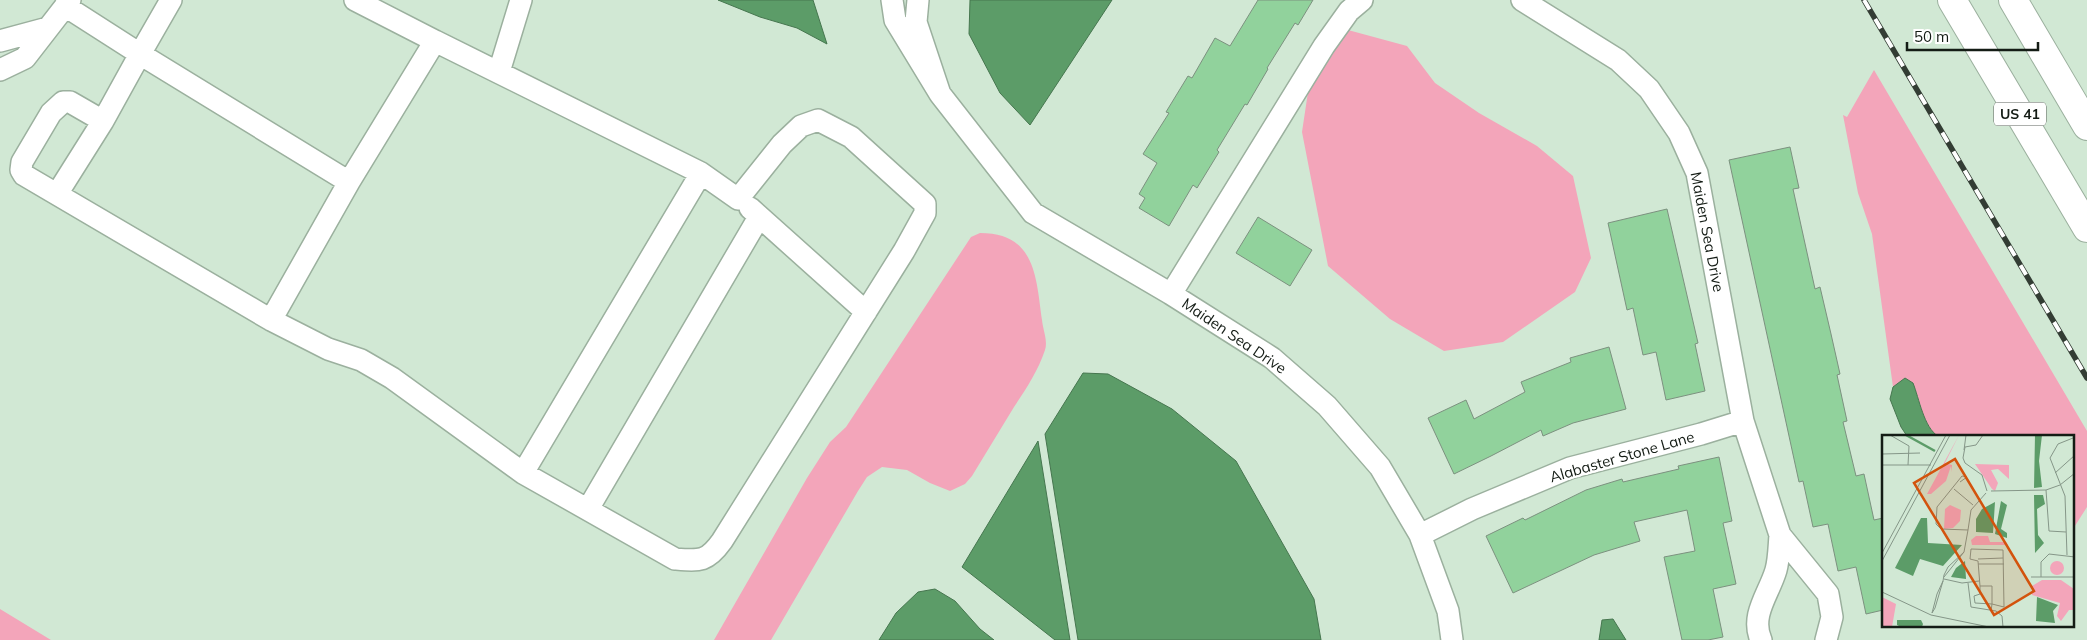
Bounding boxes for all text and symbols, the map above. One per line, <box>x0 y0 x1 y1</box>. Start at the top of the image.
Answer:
scale bar <box>1907 20 2038 52</box>
text: 50 m <box>1914 27 1949 46</box>
road number: US 41 <box>1994 102 2046 126</box>
street label: Maiden Sea Drive <box>1687 170 1728 294</box>
street label: Maiden Sea Drive <box>1178 294 1290 378</box>
street label: Alabaster Stone Lane <box>1547 427 1696 486</box>
inset map <box>1882 435 2074 628</box>

